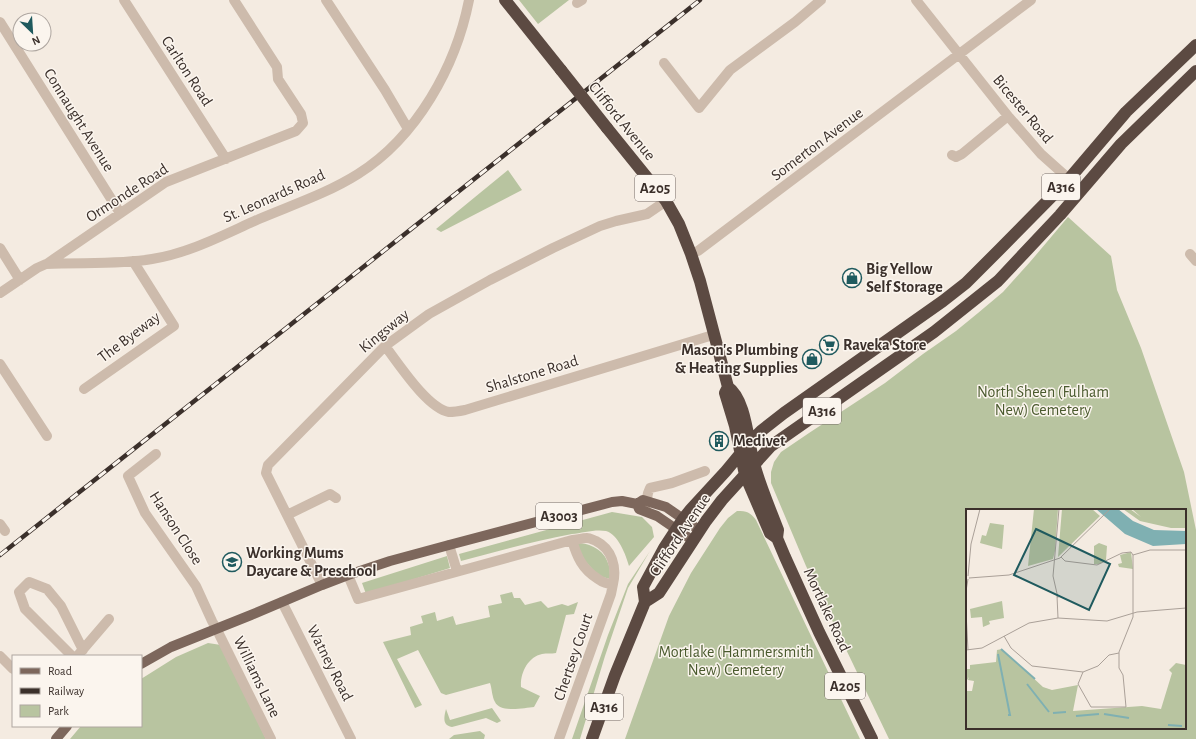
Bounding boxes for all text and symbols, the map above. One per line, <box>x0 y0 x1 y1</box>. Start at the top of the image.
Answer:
north arrow <box>12 12 52 52</box>
street label: Carlton Road <box>159 33 215 109</box>
text: N <box>30 34 42 47</box>
street label: Connaught Avenue <box>41 66 117 174</box>
street label: Bicester Road <box>990 72 1056 146</box>
street label: Clifford Avenue <box>586 79 658 163</box>
street label: Somerton Avenue <box>768 104 866 184</box>
street label: Ormonde Road <box>83 161 171 225</box>
street label: St. Leonards Road <box>221 166 327 226</box>
road number: A316 <box>1042 174 1080 200</box>
road number: A205 <box>635 175 675 201</box>
place label: Big Yellow Self Storage <box>866 261 943 295</box>
shop icon: Big Yellow Self Storage <box>841 267 863 289</box>
street label: Kingsway <box>356 306 413 357</box>
street label: The Byeway <box>95 309 164 366</box>
supermarket icon: Raveka Store <box>818 334 840 356</box>
place label: Raveka Store <box>843 337 927 353</box>
place label: Mason's Plumbing & Heating Supplies <box>675 342 799 376</box>
shop icon: Mason's Plumbing & Heating Supplies <box>801 348 823 370</box>
street label: Shalstone Road <box>484 352 580 396</box>
park label: North Sheen (Fulham New) Cemetery <box>977 384 1109 419</box>
road number: A316 <box>803 398 841 424</box>
building icon: Medivet <box>708 430 730 452</box>
place label: Medivet <box>733 433 786 449</box>
street label: Hanson Close <box>146 488 206 568</box>
street label: Clifford Avenue <box>647 491 713 579</box>
road number: A3003 <box>536 503 582 529</box>
inset map <box>966 509 1186 729</box>
place label: Working Mums Daycare & Preschool <box>246 545 377 580</box>
school or university icon: Working Mums Daycare & Preschool <box>221 551 243 573</box>
street label: Mortlake Road <box>801 566 853 654</box>
street label: Chertsey Court <box>551 611 596 703</box>
street label: Watney Road <box>303 622 356 704</box>
street label: Williams Lane <box>231 634 283 720</box>
park label: Mortlake (Hammersmith New) Cemetery <box>658 644 814 679</box>
legend <box>12 655 142 727</box>
text: Road <box>48 665 72 677</box>
road number: A205 <box>825 673 865 699</box>
text: Railway <box>48 685 84 698</box>
road number: A316 <box>585 694 623 720</box>
text: Park <box>48 705 69 717</box>

